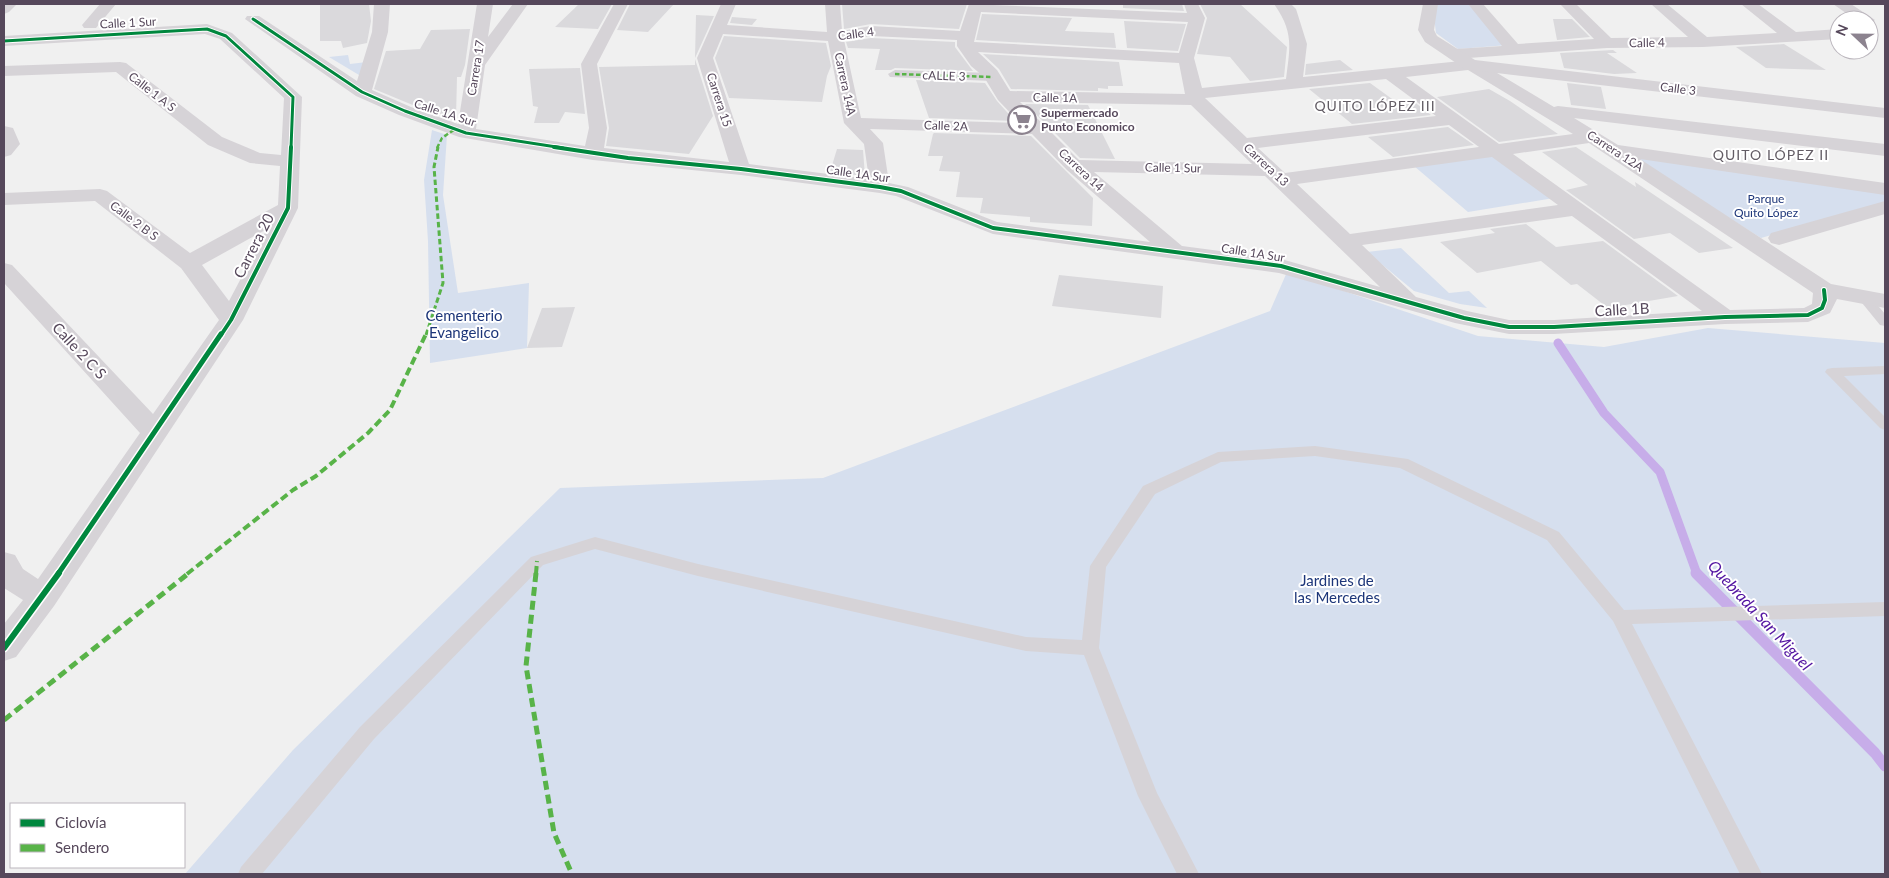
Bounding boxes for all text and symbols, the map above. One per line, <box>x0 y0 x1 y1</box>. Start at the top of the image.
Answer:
north arrow <box>1829 10 1879 60</box>
street label: Calle 1 Sur <box>99 13 157 31</box>
text: N <box>1832 22 1851 38</box>
street label: Calle 4 <box>837 24 875 43</box>
street label: Calle 4 <box>1629 35 1665 50</box>
street label: Carrera 17 <box>464 39 487 97</box>
street label: Carrera 14A <box>831 51 860 118</box>
street label: cALLE 3 <box>922 67 966 84</box>
street label: Calle 1 A S <box>126 68 179 115</box>
street label: Carrera 15 <box>704 71 735 129</box>
street label: Calle 3 <box>1659 79 1697 98</box>
street label: Calle 1A <box>1033 90 1078 105</box>
street label: Calle 1A Sur <box>412 95 479 130</box>
district label: QUITO LÓPEZ III <box>1314 97 1436 114</box>
supermarket icon: Supermercado Punto Economico <box>1007 105 1037 135</box>
place label: Supermercado Punto Economico <box>1041 105 1135 134</box>
street label: Calle 2A <box>924 117 969 134</box>
street label: Carrera 12A <box>1584 127 1647 175</box>
street label: Carrera 13 <box>1241 140 1292 189</box>
street label: Carrera 14 <box>1056 145 1107 194</box>
district label: QUITO LÓPEZ II <box>1713 146 1829 163</box>
street label: Calle 1 Sur <box>1145 160 1202 176</box>
street label: Calle 1A Sur <box>825 162 892 185</box>
park label: Parque Quito López <box>1734 191 1799 220</box>
street label: Calle 2 B S <box>107 198 161 244</box>
street label: Carrera 20 <box>229 210 277 281</box>
street label: Calle 1A Sur <box>1220 240 1287 265</box>
street label: Calle 1B <box>1594 299 1650 319</box>
park label: Cementerio Evangelico <box>425 306 503 341</box>
street label: Calle 2 C S <box>49 318 110 382</box>
water label: Quebrada San Miguel <box>1705 556 1816 674</box>
park label: Jardines de las Mercedes <box>1294 571 1380 606</box>
legend <box>10 803 185 868</box>
text: Ciclovía <box>55 813 106 831</box>
text: Sendero <box>55 838 109 856</box>

